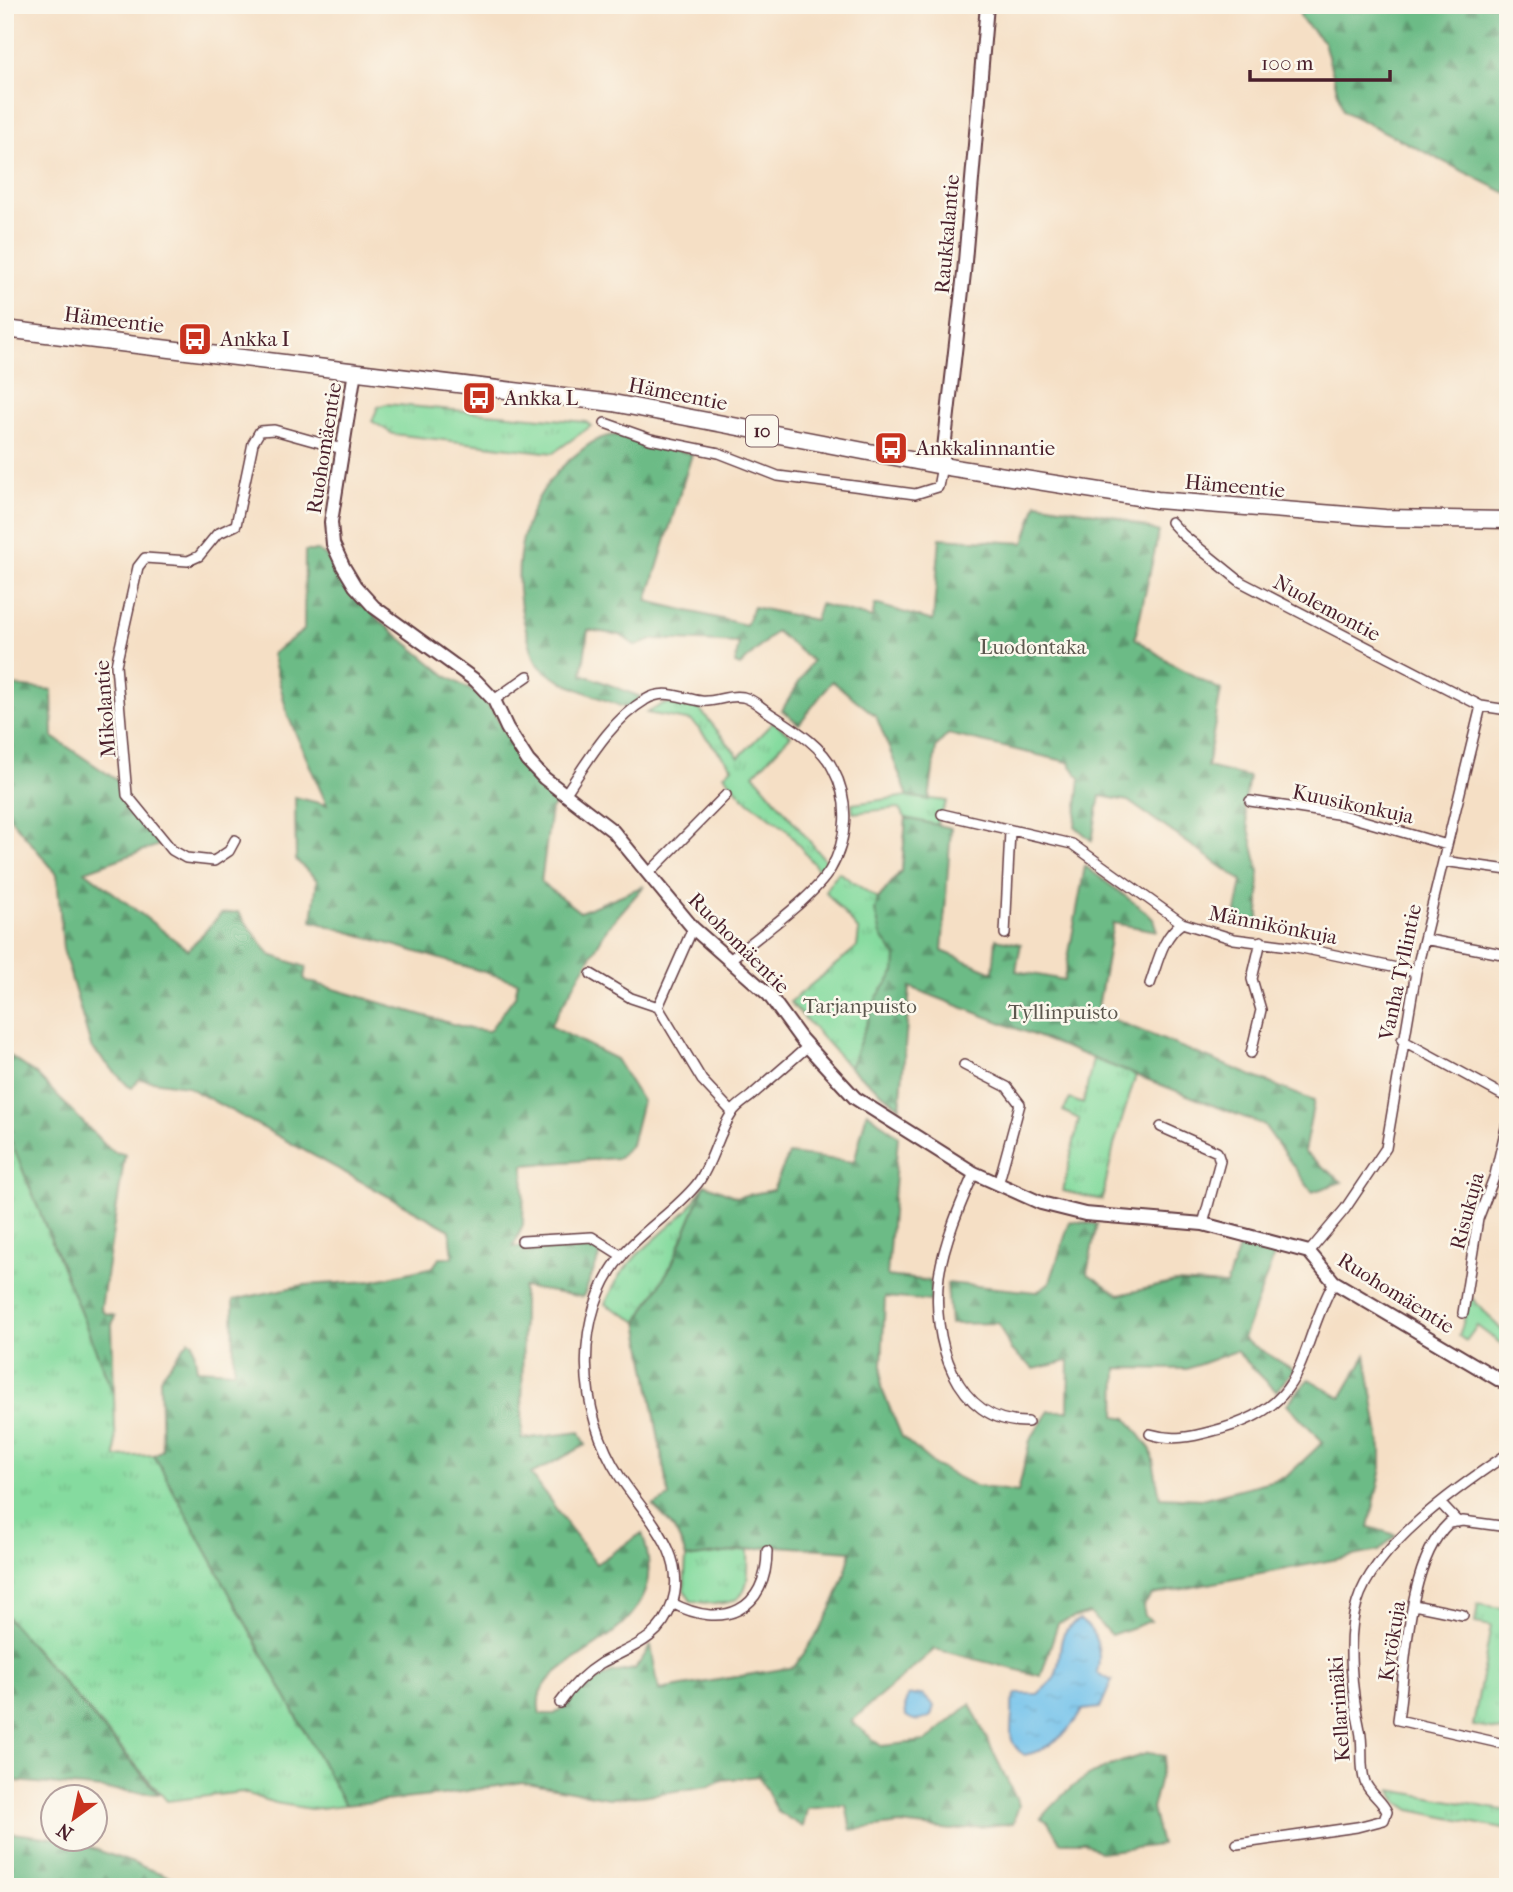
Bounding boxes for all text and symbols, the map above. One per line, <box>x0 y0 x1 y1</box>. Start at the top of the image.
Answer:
scale bar <box>1250 38 1390 82</box>
text: 100 m <box>1261 51 1314 75</box>
street label: Raukkalantie <box>930 173 964 295</box>
street label: Hämeentie <box>63 302 165 338</box>
bus stop icon: Ankka I <box>176 320 214 358</box>
place label: Ankka I <box>219 327 290 351</box>
street label: Hämeentie <box>626 373 730 415</box>
bus stop icon: Ankka L <box>460 379 498 417</box>
street label: Ruohomäentie <box>302 380 346 516</box>
place label: Ankka L <box>503 386 579 410</box>
road number: 10 <box>746 416 778 446</box>
bus stop icon: Ankkalinnantie <box>872 429 910 467</box>
place label: Ankkalinnantie <box>915 436 1055 460</box>
street label: Hämeentie <box>1184 470 1286 502</box>
street label: Nuolemontie <box>1269 570 1385 646</box>
park label: Luodontaka <box>980 635 1087 659</box>
street label: Mikolantie <box>90 659 120 759</box>
street label: Kuusikonkuja <box>1290 779 1416 829</box>
street label: Ruohomäentie <box>684 888 794 998</box>
street label: Männikönkuja <box>1207 901 1340 949</box>
street label: Vanha Tyllintie <box>1374 902 1426 1043</box>
park label: Tarjanpuisto <box>803 994 917 1018</box>
park label: Tyllinpuisto <box>1008 1000 1118 1024</box>
street label: Risukuja <box>1445 1170 1489 1252</box>
street label: Ruohomäentie <box>1333 1248 1459 1338</box>
street label: Kytökuja <box>1374 1599 1410 1683</box>
street label: Kellarimäki <box>1323 1655 1355 1763</box>
north arrow <box>38 1784 108 1854</box>
text: N <box>53 1818 77 1845</box>

